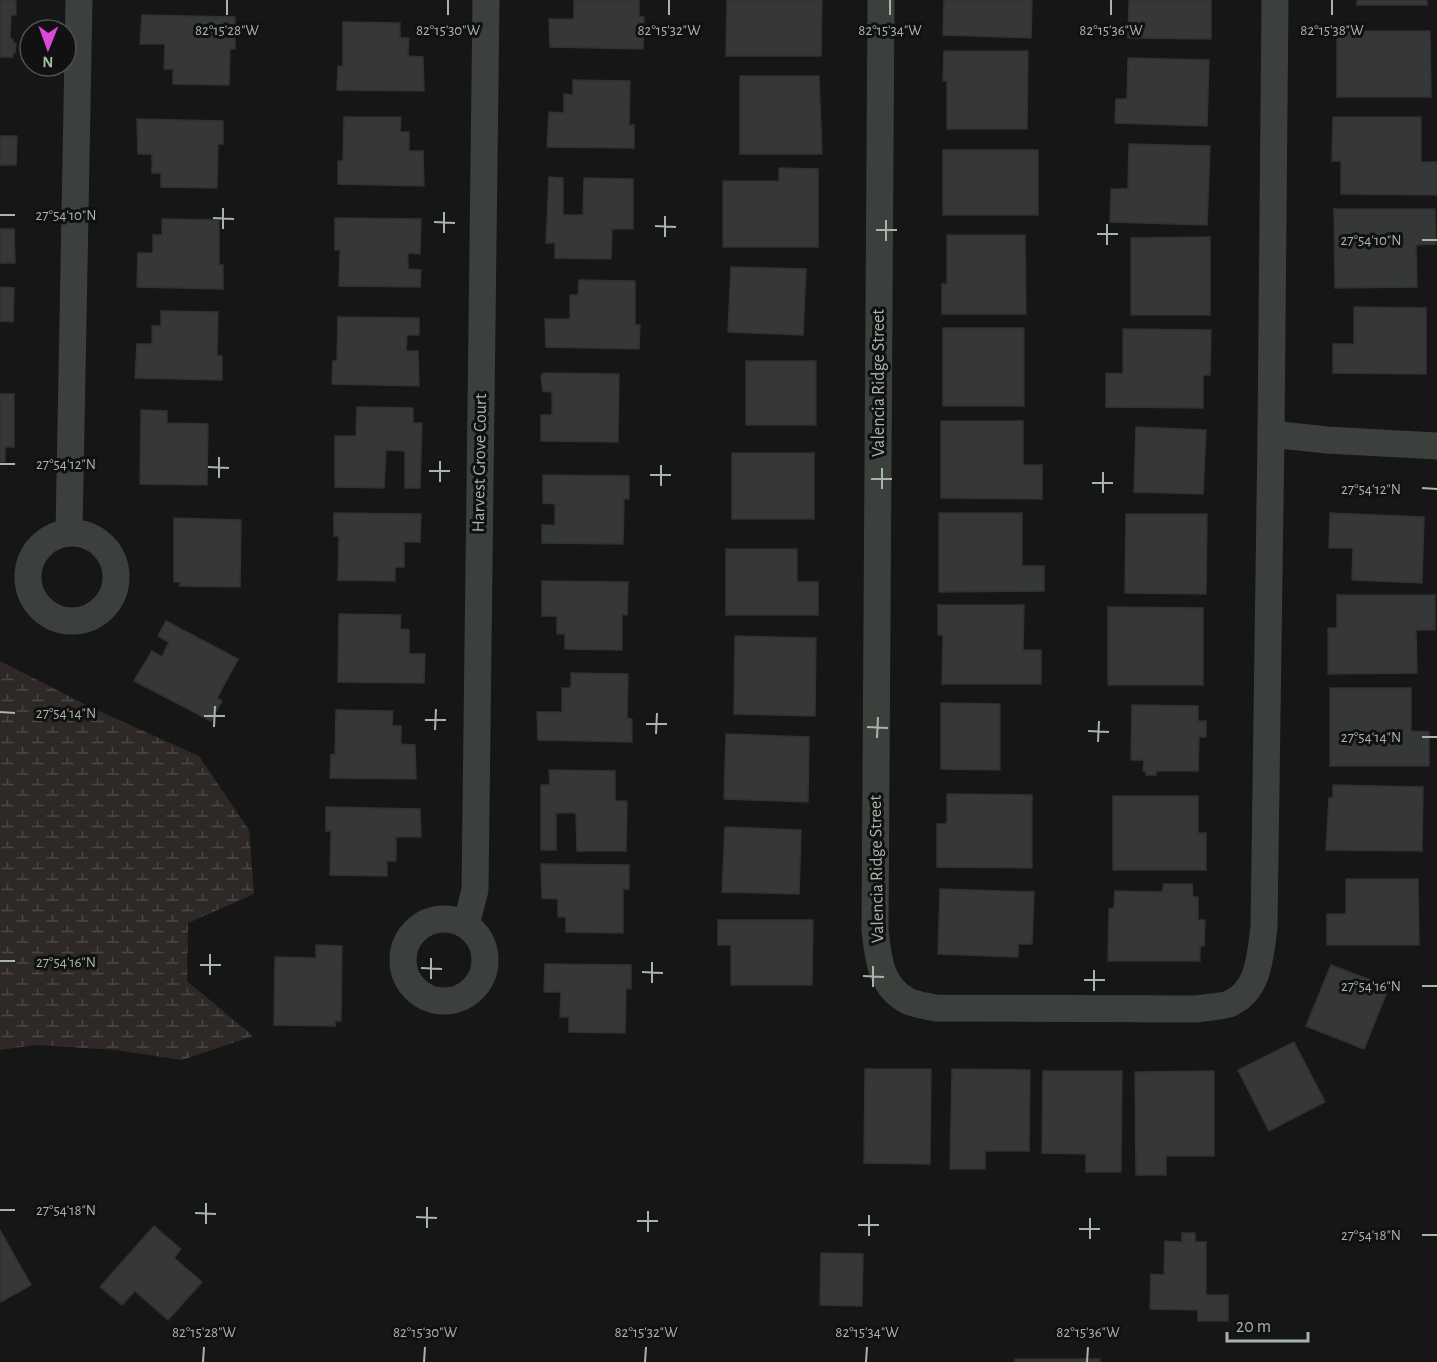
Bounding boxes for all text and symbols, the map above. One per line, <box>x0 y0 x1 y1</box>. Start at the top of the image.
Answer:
north arrow <box>18 18 78 78</box>
text: 82°15'28"W <box>195 23 260 38</box>
text: 82°15'30"W <box>416 23 481 38</box>
text: 82°15'32"W <box>637 23 701 38</box>
text: 82°15'34"W <box>858 23 922 38</box>
text: 82°15'36"W <box>1079 23 1143 38</box>
text: 82°15'38"W <box>1300 23 1364 38</box>
text: N <box>42 54 53 70</box>
text: 27°54'10"N <box>36 208 96 223</box>
text: 27°54'10"N <box>1341 233 1401 248</box>
street label: Valencia Ridge Street <box>870 309 888 457</box>
street label: Harvest Grove Court <box>470 393 490 533</box>
text: 27°54'12"N <box>36 457 96 472</box>
text: 27°54'12"N <box>1341 482 1401 497</box>
text: 27°54'14"N <box>36 706 96 721</box>
text: 27°54'14"N <box>1341 730 1401 745</box>
street label: Valencia Ridge Street <box>867 795 887 943</box>
text: 27°54'16"N <box>36 955 96 970</box>
text: 27°54'16"N <box>1341 979 1401 994</box>
text: 27°54'18"N <box>36 1203 96 1218</box>
text: 27°54'18"N <box>1341 1228 1401 1243</box>
scale bar <box>1227 1305 1308 1343</box>
text: 20 m <box>1236 1318 1271 1336</box>
text: 82°15'28"W <box>172 1325 237 1340</box>
text: 82°15'30"W <box>393 1325 458 1340</box>
text: 82°15'32"W <box>614 1325 678 1340</box>
text: 82°15'34"W <box>835 1325 899 1340</box>
text: 82°15'36"W <box>1056 1325 1120 1340</box>

